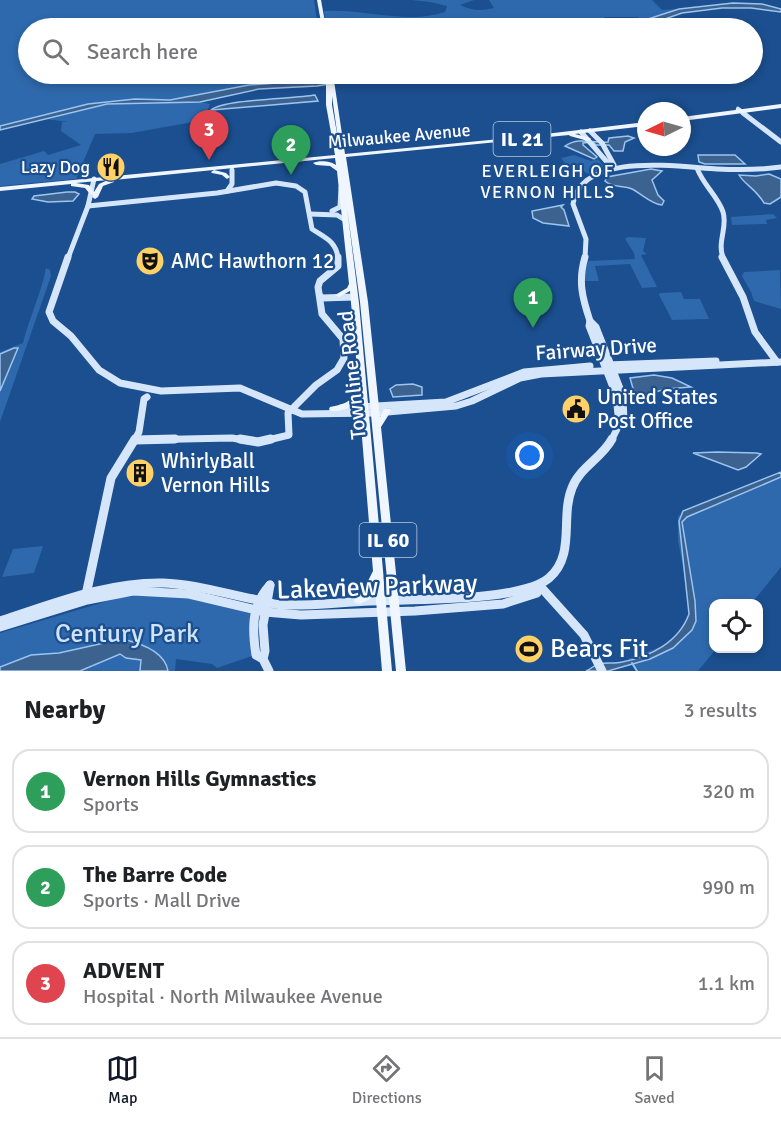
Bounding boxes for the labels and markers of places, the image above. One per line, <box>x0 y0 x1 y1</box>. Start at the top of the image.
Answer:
pin: 3 <box>190 110 228 160</box>
pin: 2 <box>272 126 310 175</box>
restaurant icon: Lazy Dog <box>95 151 127 183</box>
place label: Lazy Dog <box>21 156 90 178</box>
theatre icon: AMC Hawthorn 12 <box>134 245 166 277</box>
place label: AMC Hawthorn 12 <box>171 248 334 274</box>
pin: 1 <box>514 278 552 328</box>
place label: United States Post Office <box>597 384 718 434</box>
public building icon: United States Post Office <box>560 393 592 425</box>
place label: WhirlyBall Vernon Hills <box>161 448 270 498</box>
building icon: WhirlyBall Vernon Hills <box>124 457 156 489</box>
sports icon: Bears Fit <box>513 633 545 665</box>
place label: Bears Fit <box>550 633 648 665</box>

